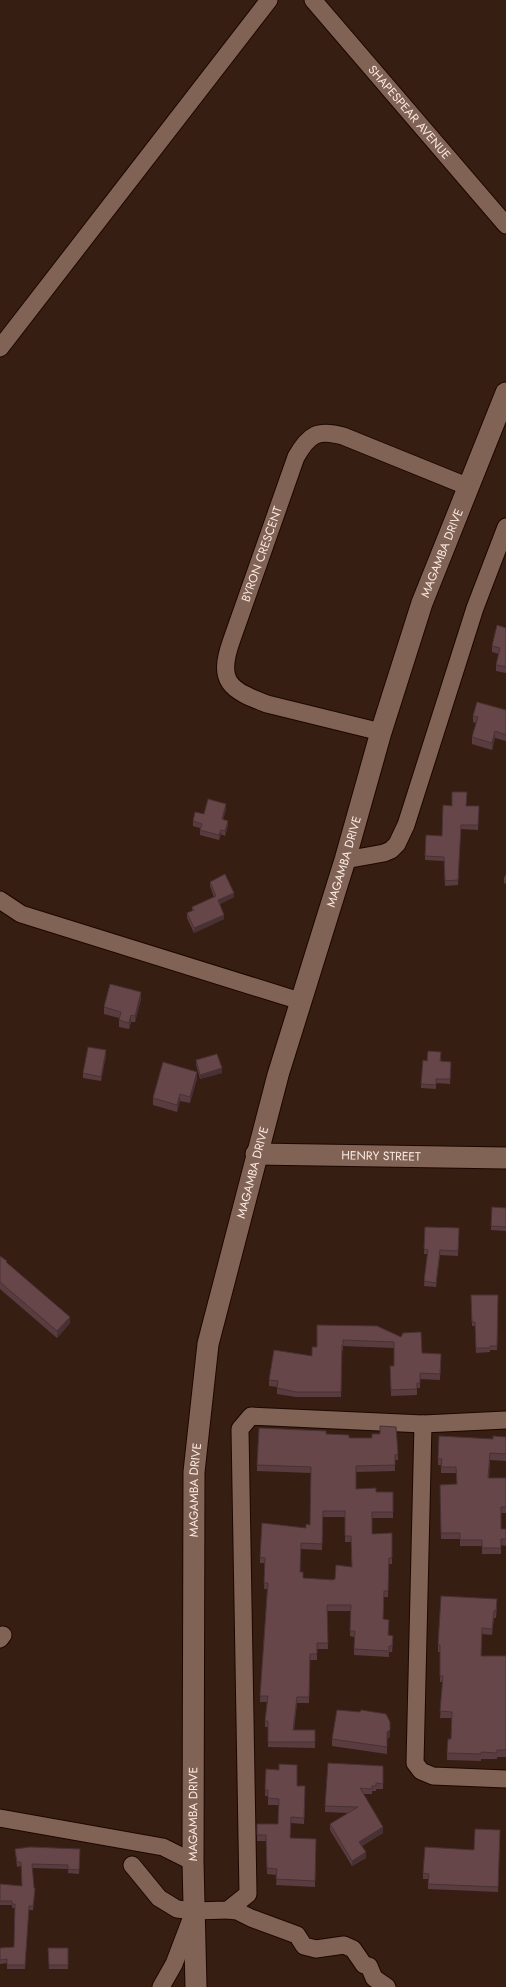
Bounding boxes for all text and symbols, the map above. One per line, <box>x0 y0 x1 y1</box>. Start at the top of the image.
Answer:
street label: SHAPESPEAR AVENUE <box>364 61 455 163</box>
street label: BYRON CRESCENT <box>237 504 287 604</box>
street label: MAGAMBA DRIVE <box>416 506 468 600</box>
street label: MAGAMBA DRIVE <box>322 814 366 910</box>
street label: MAGAMBA DRIVE <box>232 1125 273 1220</box>
street label: HENRY STREET <box>341 1146 421 1166</box>
street label: MAGAMBA DRIVE <box>185 1442 206 1537</box>
street label: MAGAMBA DRIVE <box>184 1767 202 1861</box>

